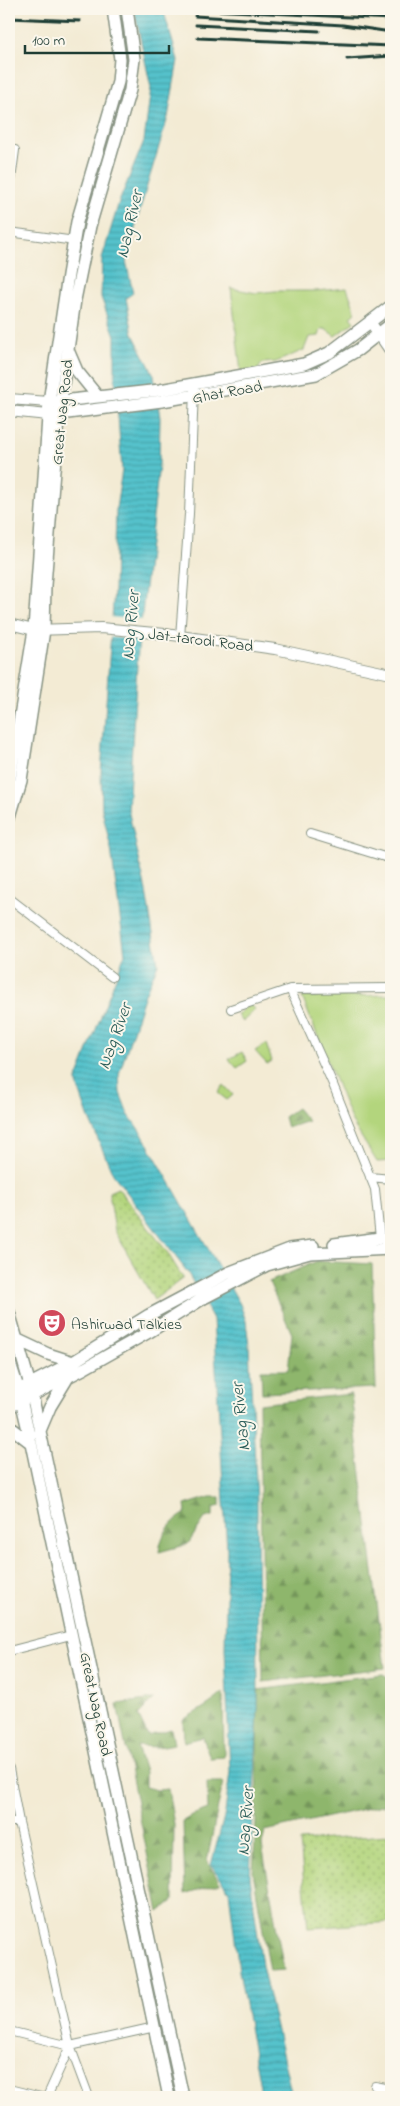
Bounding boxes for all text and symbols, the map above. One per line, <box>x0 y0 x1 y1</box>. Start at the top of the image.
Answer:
scale bar <box>25 22 169 54</box>
text: 100 m <box>32 30 65 52</box>
water label: Nag River <box>111 186 152 261</box>
street label: Great Nag Road <box>46 358 80 466</box>
street label: Ghat Road <box>191 375 264 411</box>
water label: Nag River <box>116 587 148 661</box>
street label: Jat-tarodi Road <box>147 623 255 659</box>
water label: Nag River <box>92 998 141 1073</box>
theatre icon: Ashirwad Talkies <box>37 1308 67 1338</box>
place label: Ashirwad Talkies <box>71 1313 182 1337</box>
water label: Nag River <box>225 1379 259 1452</box>
street label: Great Nag Road <box>72 1650 118 1759</box>
water label: Nag River <box>232 1784 263 1856</box>

